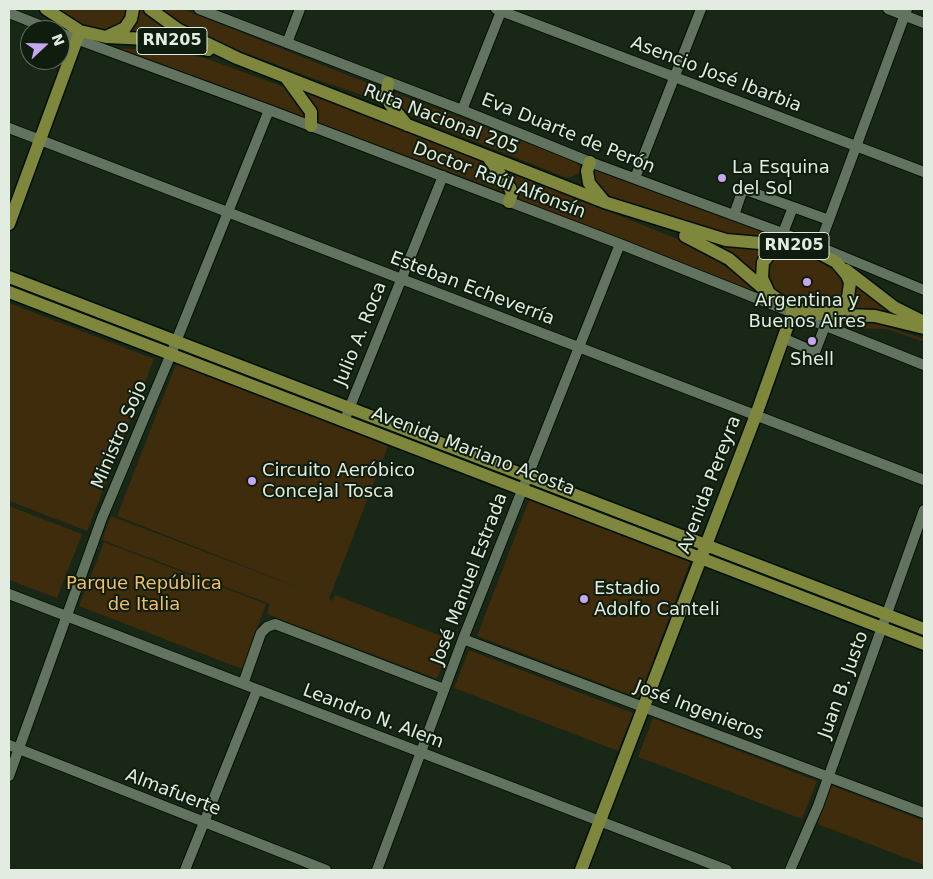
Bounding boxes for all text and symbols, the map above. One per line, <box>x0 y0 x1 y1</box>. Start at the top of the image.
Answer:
north arrow <box>20 20 70 70</box>
road number: RN205 <box>137 27 207 54</box>
text: N <box>49 32 68 48</box>
street label: Asencio José Ibarbia <box>628 32 804 118</box>
street label: Ruta Nacional 205 <box>360 80 522 160</box>
street label: Eva Duarte de Perón <box>478 89 658 179</box>
street label: Doctor Raúl Alfonsín <box>410 138 588 224</box>
place label: La Esquina del Sol <box>732 157 830 200</box>
marker: La Esquina del Sol <box>716 172 728 184</box>
road number: RN205 <box>759 232 829 260</box>
street label: Esteban Echeverría <box>387 248 557 330</box>
marker: Argentina y Buenos Aires <box>801 276 813 288</box>
street label: Julio A. Roca <box>330 279 392 389</box>
place label: Argentina y Buenos Aires <box>748 290 866 332</box>
marker: Shell <box>806 335 818 347</box>
place label: Shell <box>790 349 834 371</box>
street label: Ministro Sojo <box>87 378 153 492</box>
street label: Avenida Mariano Acosta <box>368 403 578 501</box>
street label: Avenida Pereyra <box>674 413 746 557</box>
place label: Circuito Aeróbico Concejal Tosca <box>262 460 415 502</box>
marker: Circuito Aeróbico Concejal Tosca <box>246 475 258 487</box>
street label: José Manuel Estrada <box>427 490 513 668</box>
park label: Parque República de Italia <box>66 573 222 616</box>
place label: Estadio Adolfo Canteli <box>594 578 720 620</box>
marker: Estadio Adolfo Canteli <box>578 593 590 605</box>
street label: Juan B. Justo <box>815 628 873 742</box>
street label: José Ingenieros <box>631 676 767 746</box>
street label: Leandro N. Alem <box>299 680 447 754</box>
street label: Almafuerte <box>122 765 224 821</box>

